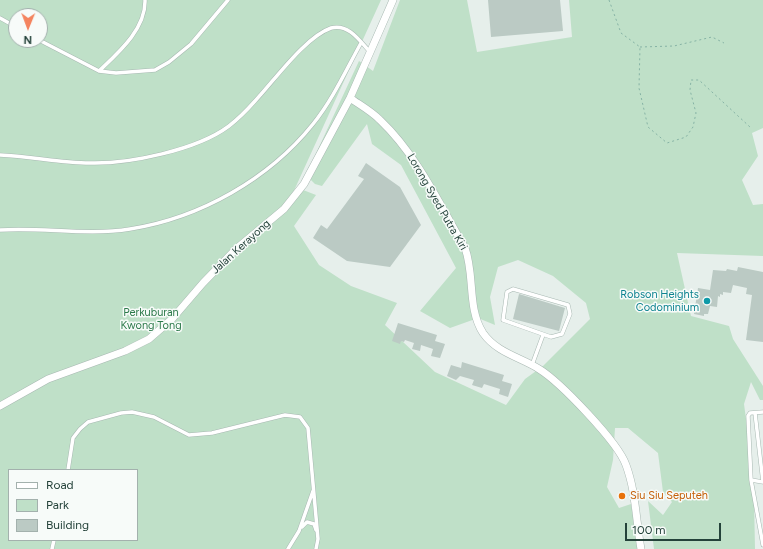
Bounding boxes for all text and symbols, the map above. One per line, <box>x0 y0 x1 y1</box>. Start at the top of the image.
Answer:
north arrow <box>8 8 48 48</box>
text: N <box>23 33 32 46</box>
street label: Lorong Syed Putra Kiri <box>404 151 470 253</box>
street label: Jalan Kerayong <box>209 217 273 277</box>
place label: Robson Heights Codominium <box>620 288 699 314</box>
marker: Robson Heights Codominium <box>702 296 712 306</box>
park label: Perkuburan Kwong Tong <box>120 306 182 332</box>
legend <box>8 469 138 541</box>
text: Road <box>46 478 74 492</box>
place label: Siu Siu Seputeh <box>630 489 708 503</box>
marker: Siu Siu Seputeh <box>617 491 627 501</box>
text: Park <box>46 498 69 512</box>
scale bar <box>627 515 723 541</box>
text: Building <box>46 518 89 532</box>
text: 100 m <box>632 523 666 537</box>

